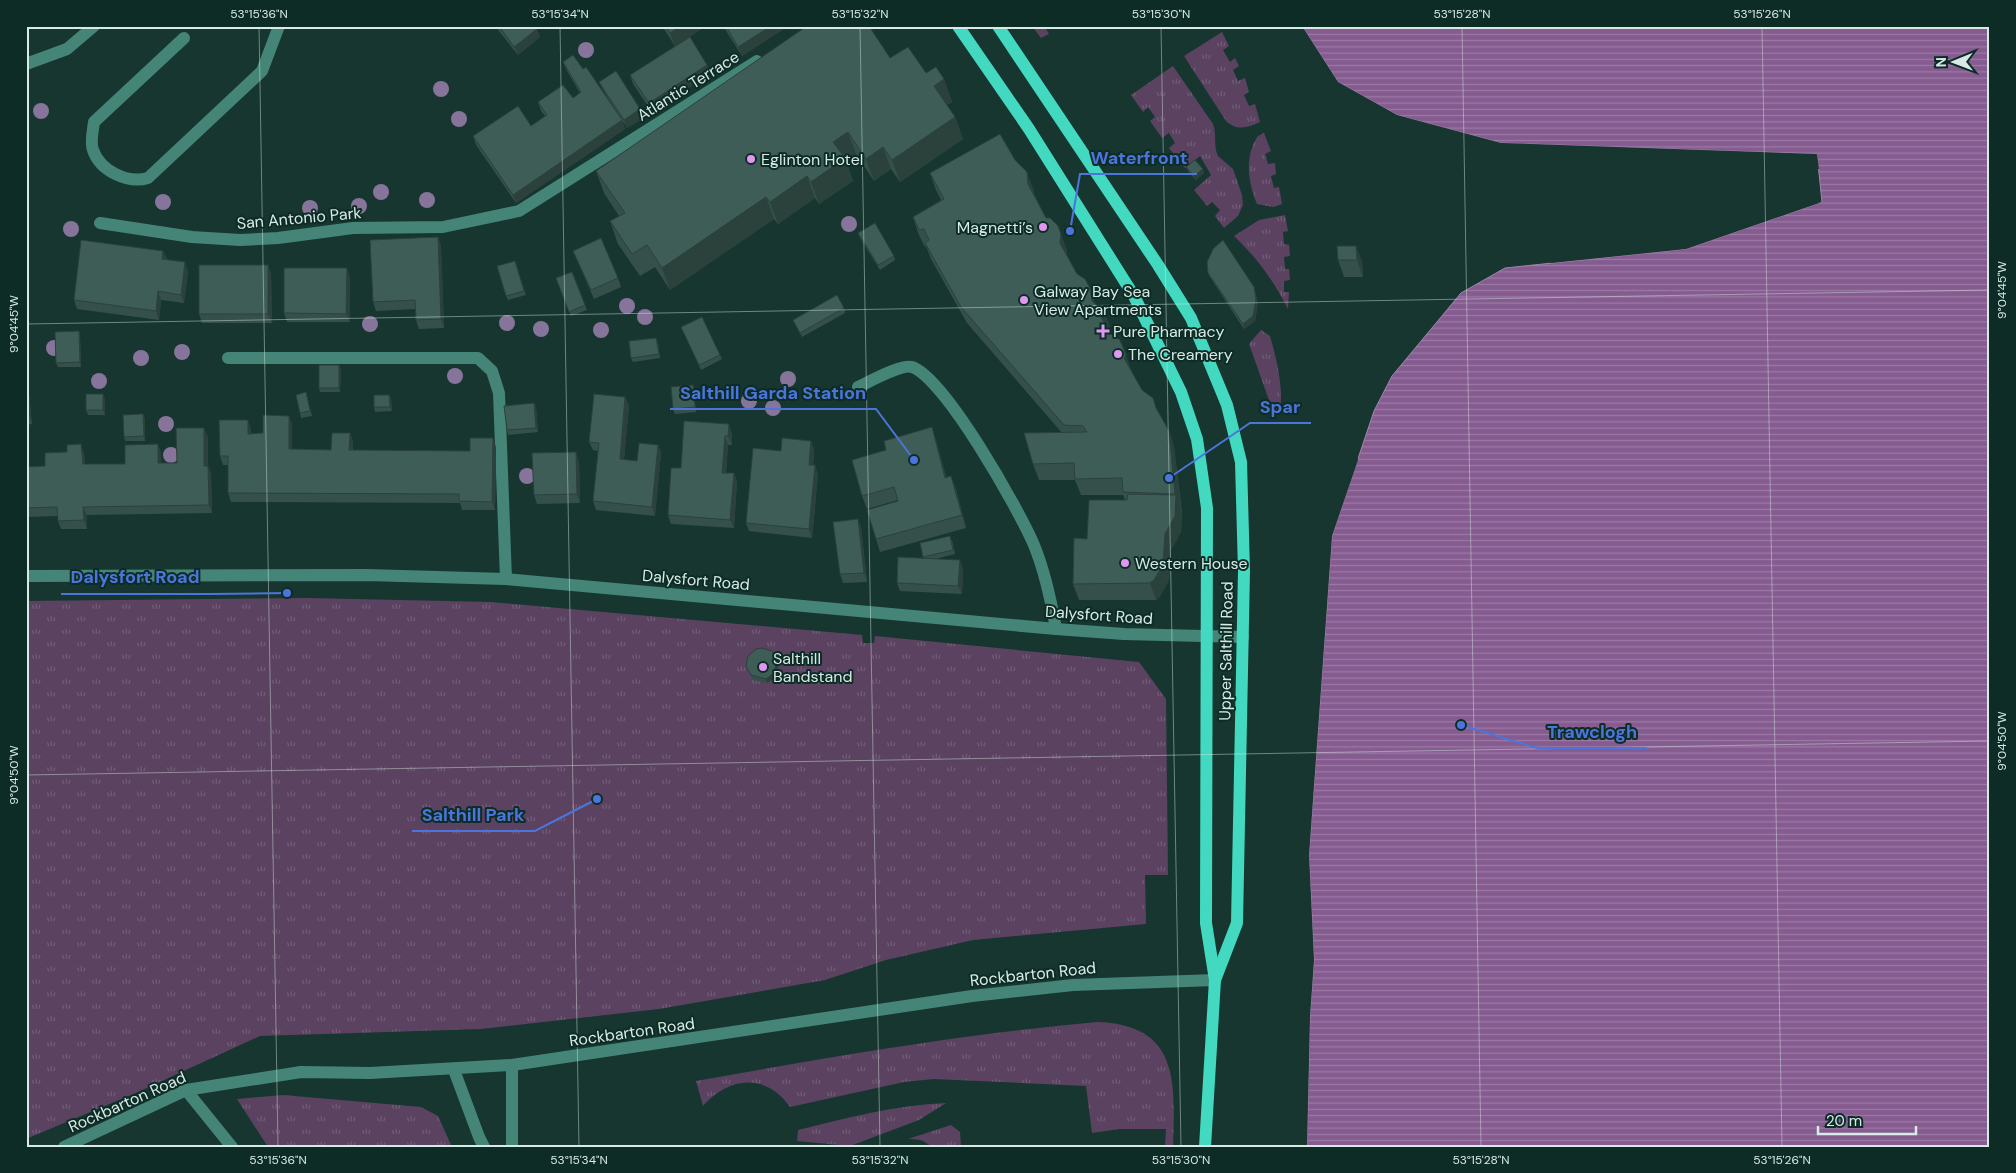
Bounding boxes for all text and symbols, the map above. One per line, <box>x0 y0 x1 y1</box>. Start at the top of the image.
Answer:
text: 53°15'36"N <box>230 6 288 22</box>
text: 53°15'34"N <box>531 6 589 22</box>
text: 53°15'32"N <box>831 6 889 22</box>
text: 53°15'30"N <box>1132 6 1190 22</box>
text: 53°15'28"N <box>1433 6 1491 22</box>
text: 53°15'26"N <box>1733 6 1791 22</box>
north arrow <box>1928 38 1978 88</box>
street label: Atlantic Terrace <box>633 46 743 126</box>
text: N <box>1932 57 1950 67</box>
callout: Waterfront <box>1080 141 1197 174</box>
text: Waterfront <box>1090 146 1188 170</box>
place label: Eglinton Hotel <box>761 149 863 170</box>
marker: Eglinton Hotel <box>745 153 757 165</box>
street label: San Antonio Park <box>236 202 362 234</box>
place label: Magnetti’s <box>957 217 1033 238</box>
marker: Magnetti’s <box>1037 221 1049 233</box>
text: 9°04'45"W <box>1994 261 2010 319</box>
place label: Galway Bay Sea View Apartments <box>1034 281 1162 320</box>
marker: Galway Bay Sea View Apartments <box>1018 294 1030 306</box>
text: 9°04'45"W <box>6 295 22 353</box>
place label: Pure Pharmacy <box>1113 321 1225 342</box>
marker: Pure Pharmacy <box>1097 325 1109 337</box>
place label: The Creamery <box>1128 344 1233 365</box>
marker: The Creamery <box>1112 348 1124 360</box>
callout: Salthill Garda Station <box>670 376 876 409</box>
text: Salthill Garda Station <box>680 381 866 405</box>
callout: Spar <box>1250 390 1311 423</box>
text: Spar <box>1260 395 1300 419</box>
place label: Western House <box>1135 553 1248 574</box>
marker: Western House <box>1119 557 1131 569</box>
callout: Dalysfort Road <box>61 561 210 594</box>
text: Dalysfort Road <box>71 565 199 589</box>
street label: Dalysfort Road <box>641 565 751 595</box>
street label: Upper Salthill Road <box>1214 581 1238 721</box>
street label: Dalysfort Road <box>1044 601 1154 629</box>
place label: Salthill Bandstand <box>773 648 852 687</box>
marker: Salthill Bandstand <box>757 661 769 673</box>
text: 9°04'50"W <box>1994 711 2010 771</box>
callout: Trawclogh <box>1537 715 1647 748</box>
text: Trawclogh <box>1547 720 1637 744</box>
text: 9°04'50"W <box>6 745 22 805</box>
callout: Salthill Park <box>412 798 535 831</box>
text: Salthill Park <box>422 803 525 827</box>
street label: Rockbarton Road <box>969 957 1097 991</box>
street label: Rockbarton Road <box>568 1013 696 1051</box>
street label: Rockbarton Road <box>65 1067 189 1137</box>
scale bar <box>1818 1103 1916 1135</box>
text: 20 m <box>1826 1111 1862 1131</box>
text: 53°15'36"N <box>249 1152 307 1168</box>
text: 53°15'34"N <box>550 1152 608 1168</box>
text: 53°15'32"N <box>851 1152 909 1168</box>
text: 53°15'30"N <box>1152 1152 1210 1168</box>
text: 53°15'28"N <box>1452 1152 1510 1168</box>
text: 53°15'26"N <box>1753 1152 1811 1168</box>

